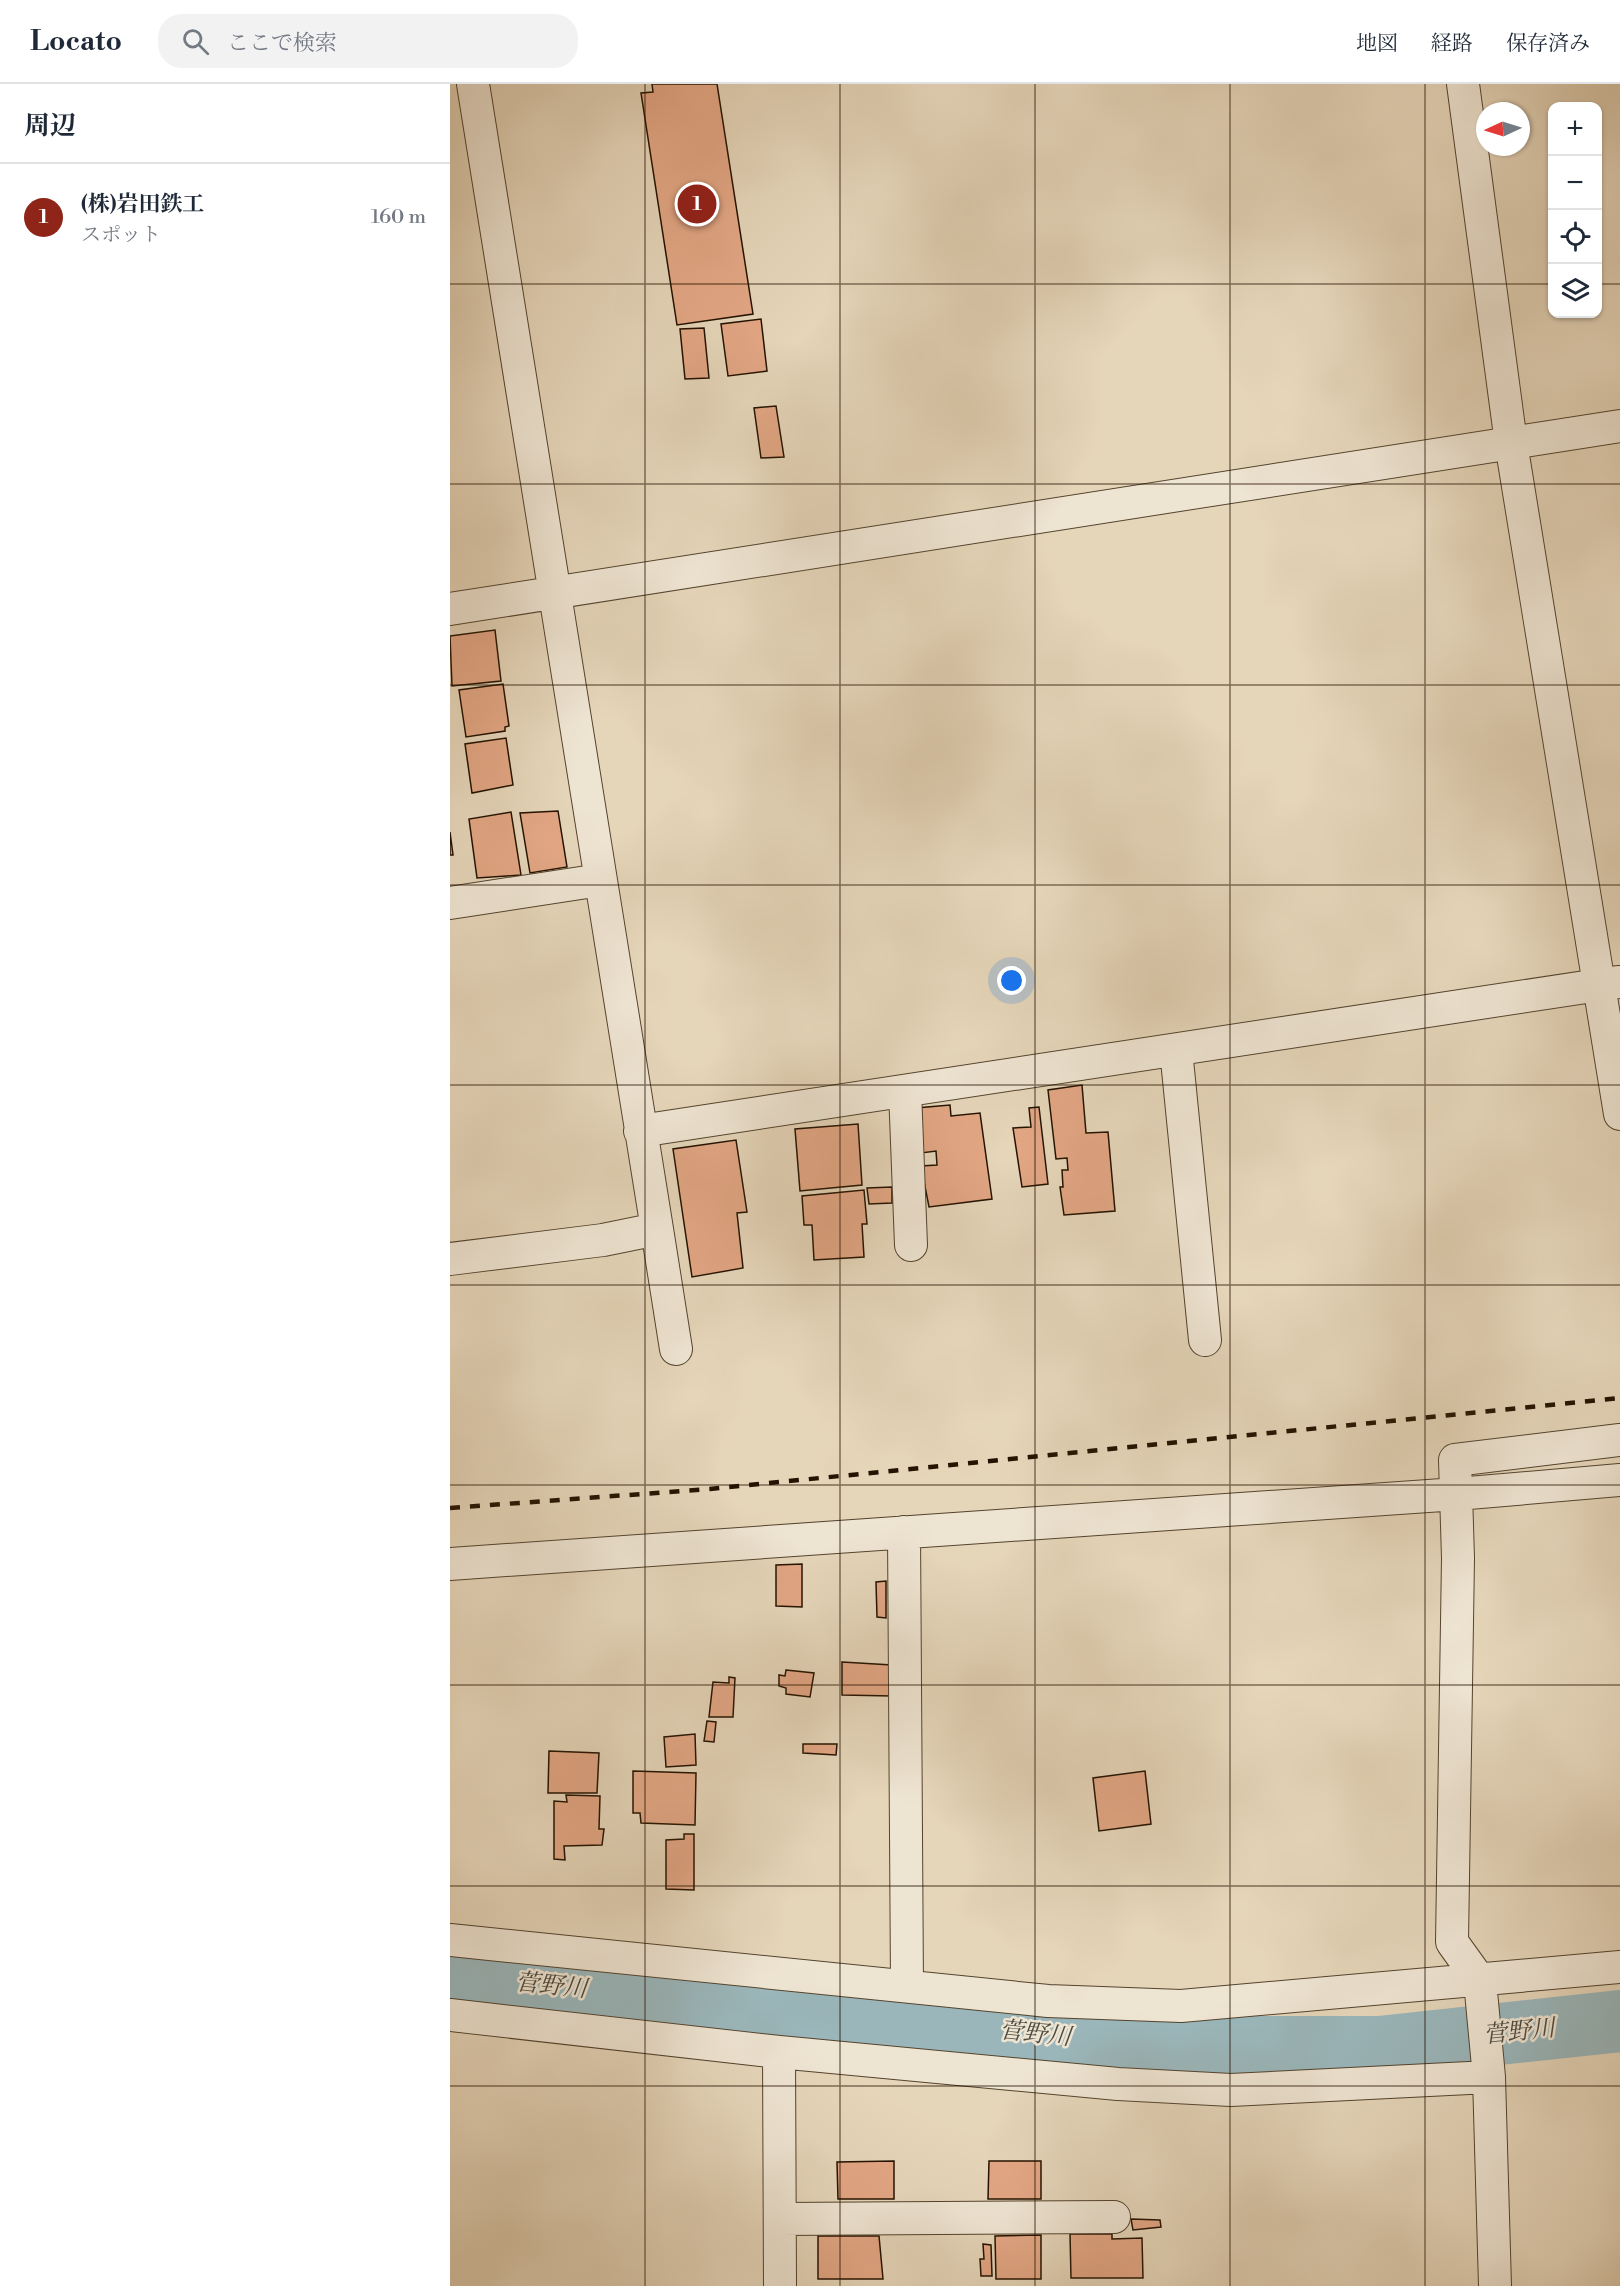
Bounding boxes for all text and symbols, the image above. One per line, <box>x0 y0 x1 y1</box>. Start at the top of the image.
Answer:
search box <box>158 14 578 68</box>
text: Locato <box>30 24 122 59</box>
icon: search <box>179 25 212 58</box>
text: ここで検索 <box>227 30 337 57</box>
text: 地図 <box>1356 31 1398 57</box>
text: 経路 <box>1431 31 1473 57</box>
text: 保存済み <box>1506 31 1590 57</box>
north arrow <box>1476 102 1530 156</box>
map controls <box>1548 102 1602 318</box>
button: + <box>1548 102 1602 156</box>
text: 周辺 <box>24 110 76 142</box>
button: − <box>1548 156 1602 210</box>
pin: 1 <box>678 182 716 226</box>
text: (株)岩田鉄工 <box>81 191 205 218</box>
text: 1 <box>39 205 48 230</box>
text: 160 m <box>371 205 426 230</box>
button: locate <box>1548 210 1602 264</box>
text: スポット <box>81 223 161 248</box>
button: layers <box>1548 264 1602 318</box>
your location <box>997 966 1026 995</box>
water label: 菅野川 <box>514 1967 591 2005</box>
water label: 菅野川 <box>1482 2013 1559 2051</box>
water label: 菅野川 <box>998 2015 1075 2053</box>

